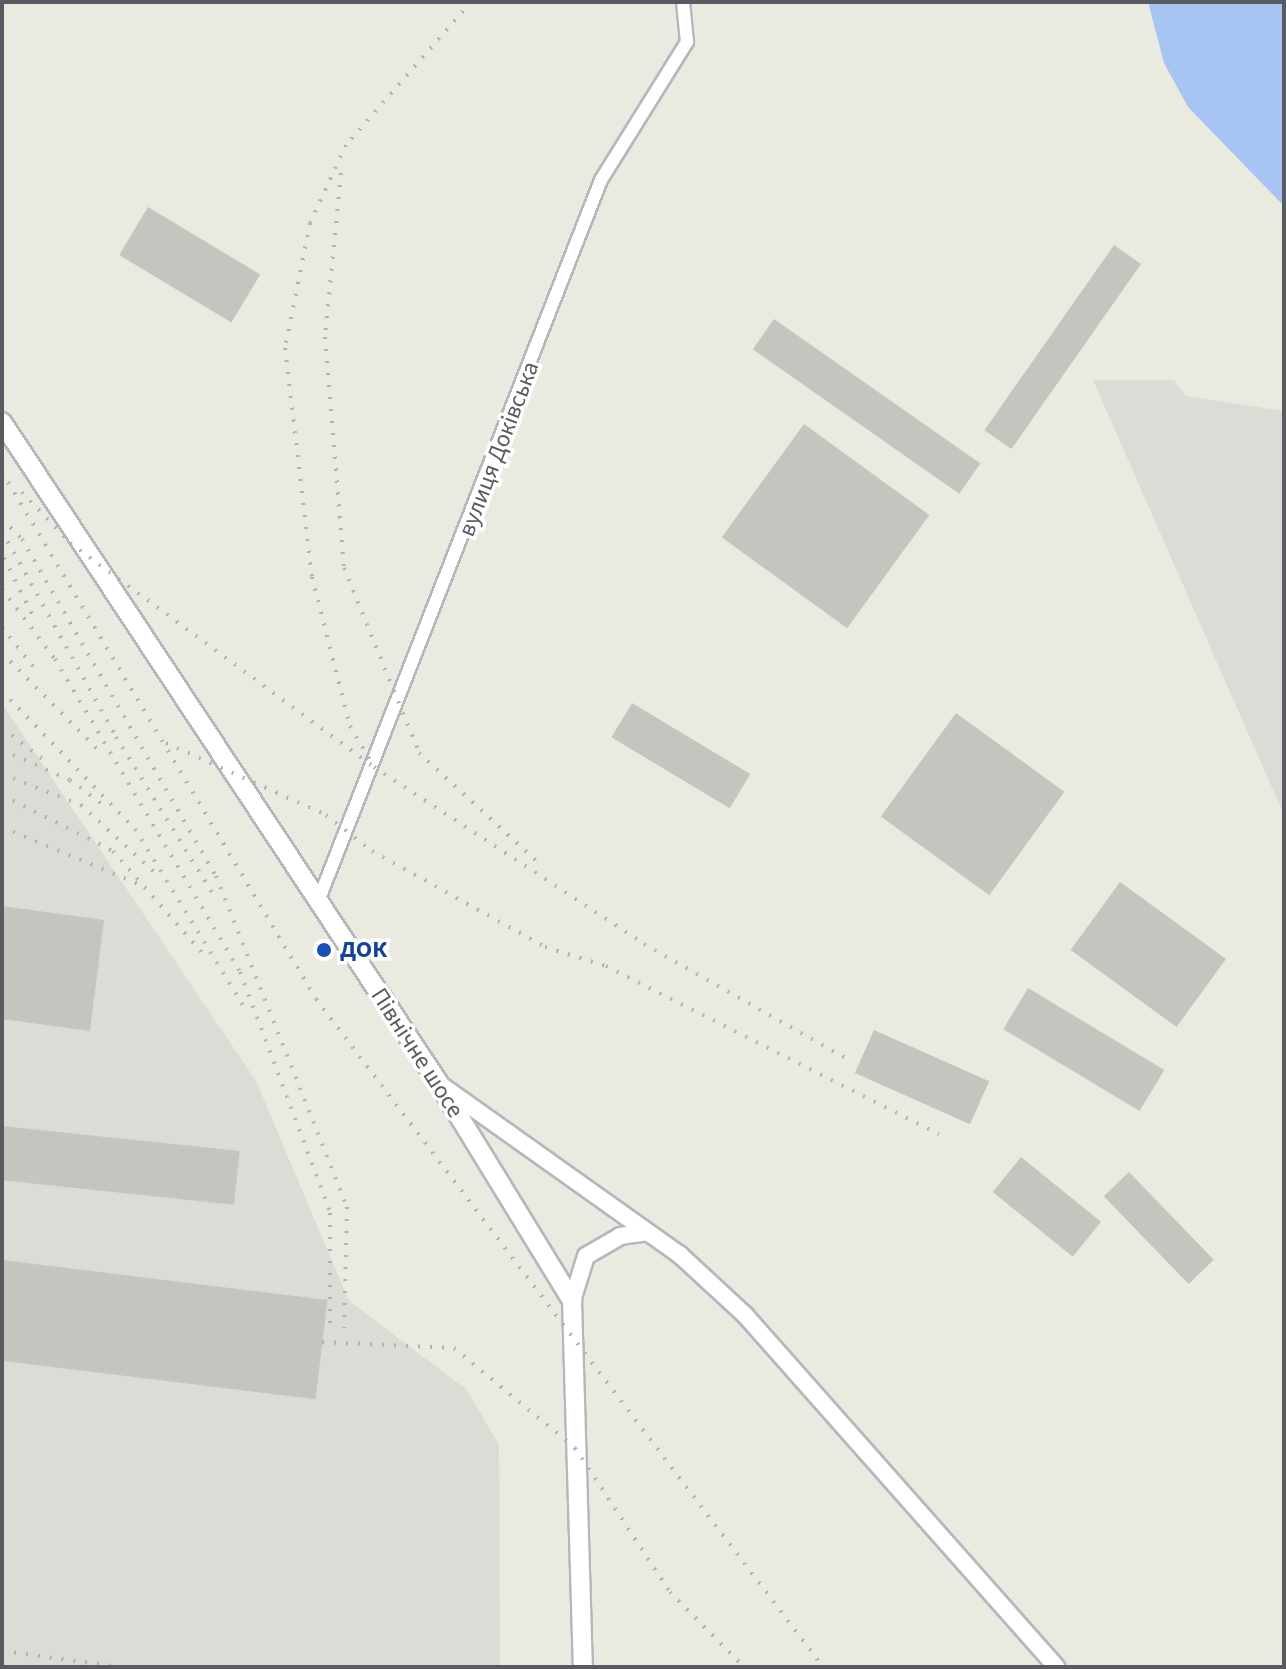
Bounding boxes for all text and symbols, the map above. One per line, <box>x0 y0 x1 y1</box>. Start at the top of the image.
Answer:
street label: вулиця Доківська <box>452 358 546 540</box>
place label: ДОК <box>340 936 387 964</box>
marker: ДОК <box>315 941 333 959</box>
street label: Північне шосе <box>364 983 470 1123</box>

